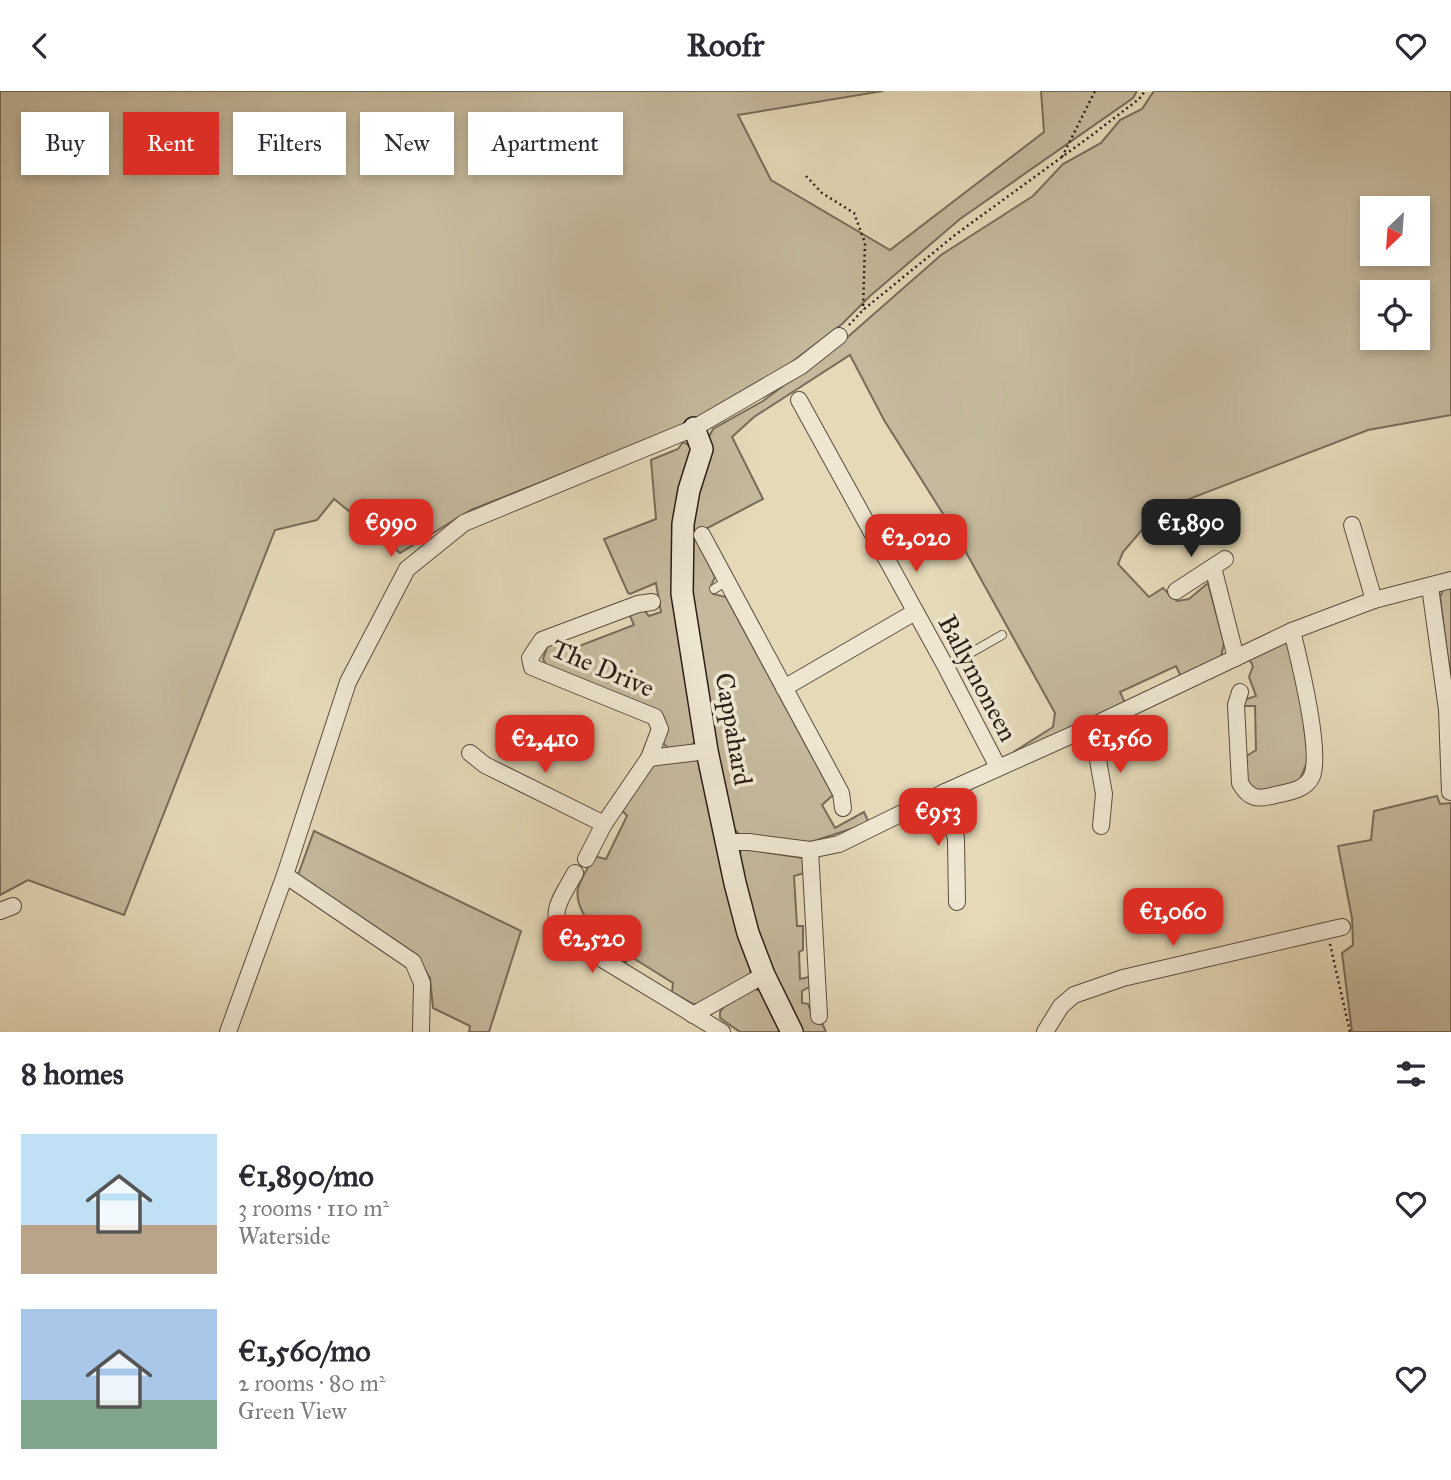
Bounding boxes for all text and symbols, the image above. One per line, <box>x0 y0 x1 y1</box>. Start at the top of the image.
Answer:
text: Roofr <box>687 26 764 65</box>
icon: back <box>21 27 59 65</box>
icon: heart <box>1392 27 1430 65</box>
chip: Buy <box>21 112 109 175</box>
chip: Rent <box>123 112 219 175</box>
chip: Filters <box>233 112 346 175</box>
chip: New <box>360 112 454 175</box>
chip: Apartment <box>468 112 623 175</box>
north arrow <box>1360 196 1430 266</box>
map controls <box>1360 196 1430 350</box>
button: locate <box>1360 280 1430 350</box>
pin: €990 <box>350 499 432 559</box>
pin: €1,890 <box>1134 499 1248 559</box>
text: €990 <box>365 508 417 536</box>
text: €1,890 <box>1158 508 1224 536</box>
pin: €2,020 <box>859 515 973 574</box>
text: €2,020 <box>881 523 951 551</box>
street label: Ballymoneen <box>931 609 1025 747</box>
street label: The Drive <box>547 632 659 704</box>
street label: Cappahard <box>708 670 760 788</box>
pin: €2,410 <box>488 715 602 775</box>
pin: €1,560 <box>1063 715 1177 775</box>
text: €2,410 <box>511 724 579 752</box>
text: €1,560 <box>1088 724 1152 752</box>
pin: €953 <box>897 789 979 848</box>
text: €953 <box>915 797 961 825</box>
pin: €1,060 <box>1116 889 1230 948</box>
text: €1,060 <box>1139 897 1207 925</box>
pin: €2,520 <box>535 915 649 975</box>
text: €2,520 <box>559 924 625 952</box>
icon: filters <box>1392 1055 1430 1093</box>
text: 8 homes <box>21 1056 124 1092</box>
text: €1,890/mo <box>238 1158 374 1194</box>
icon: home <box>77 1162 161 1246</box>
icon: heart <box>1392 1185 1430 1223</box>
text: 3 rooms · 110 m² <box>238 1194 389 1222</box>
text: Waterside <box>238 1222 331 1250</box>
text: €1,560/mo <box>238 1333 371 1369</box>
icon: home <box>77 1337 161 1421</box>
icon: heart <box>1392 1360 1430 1398</box>
text: 2 rooms · 80 m² <box>238 1369 385 1397</box>
text: Green View <box>238 1397 347 1425</box>

